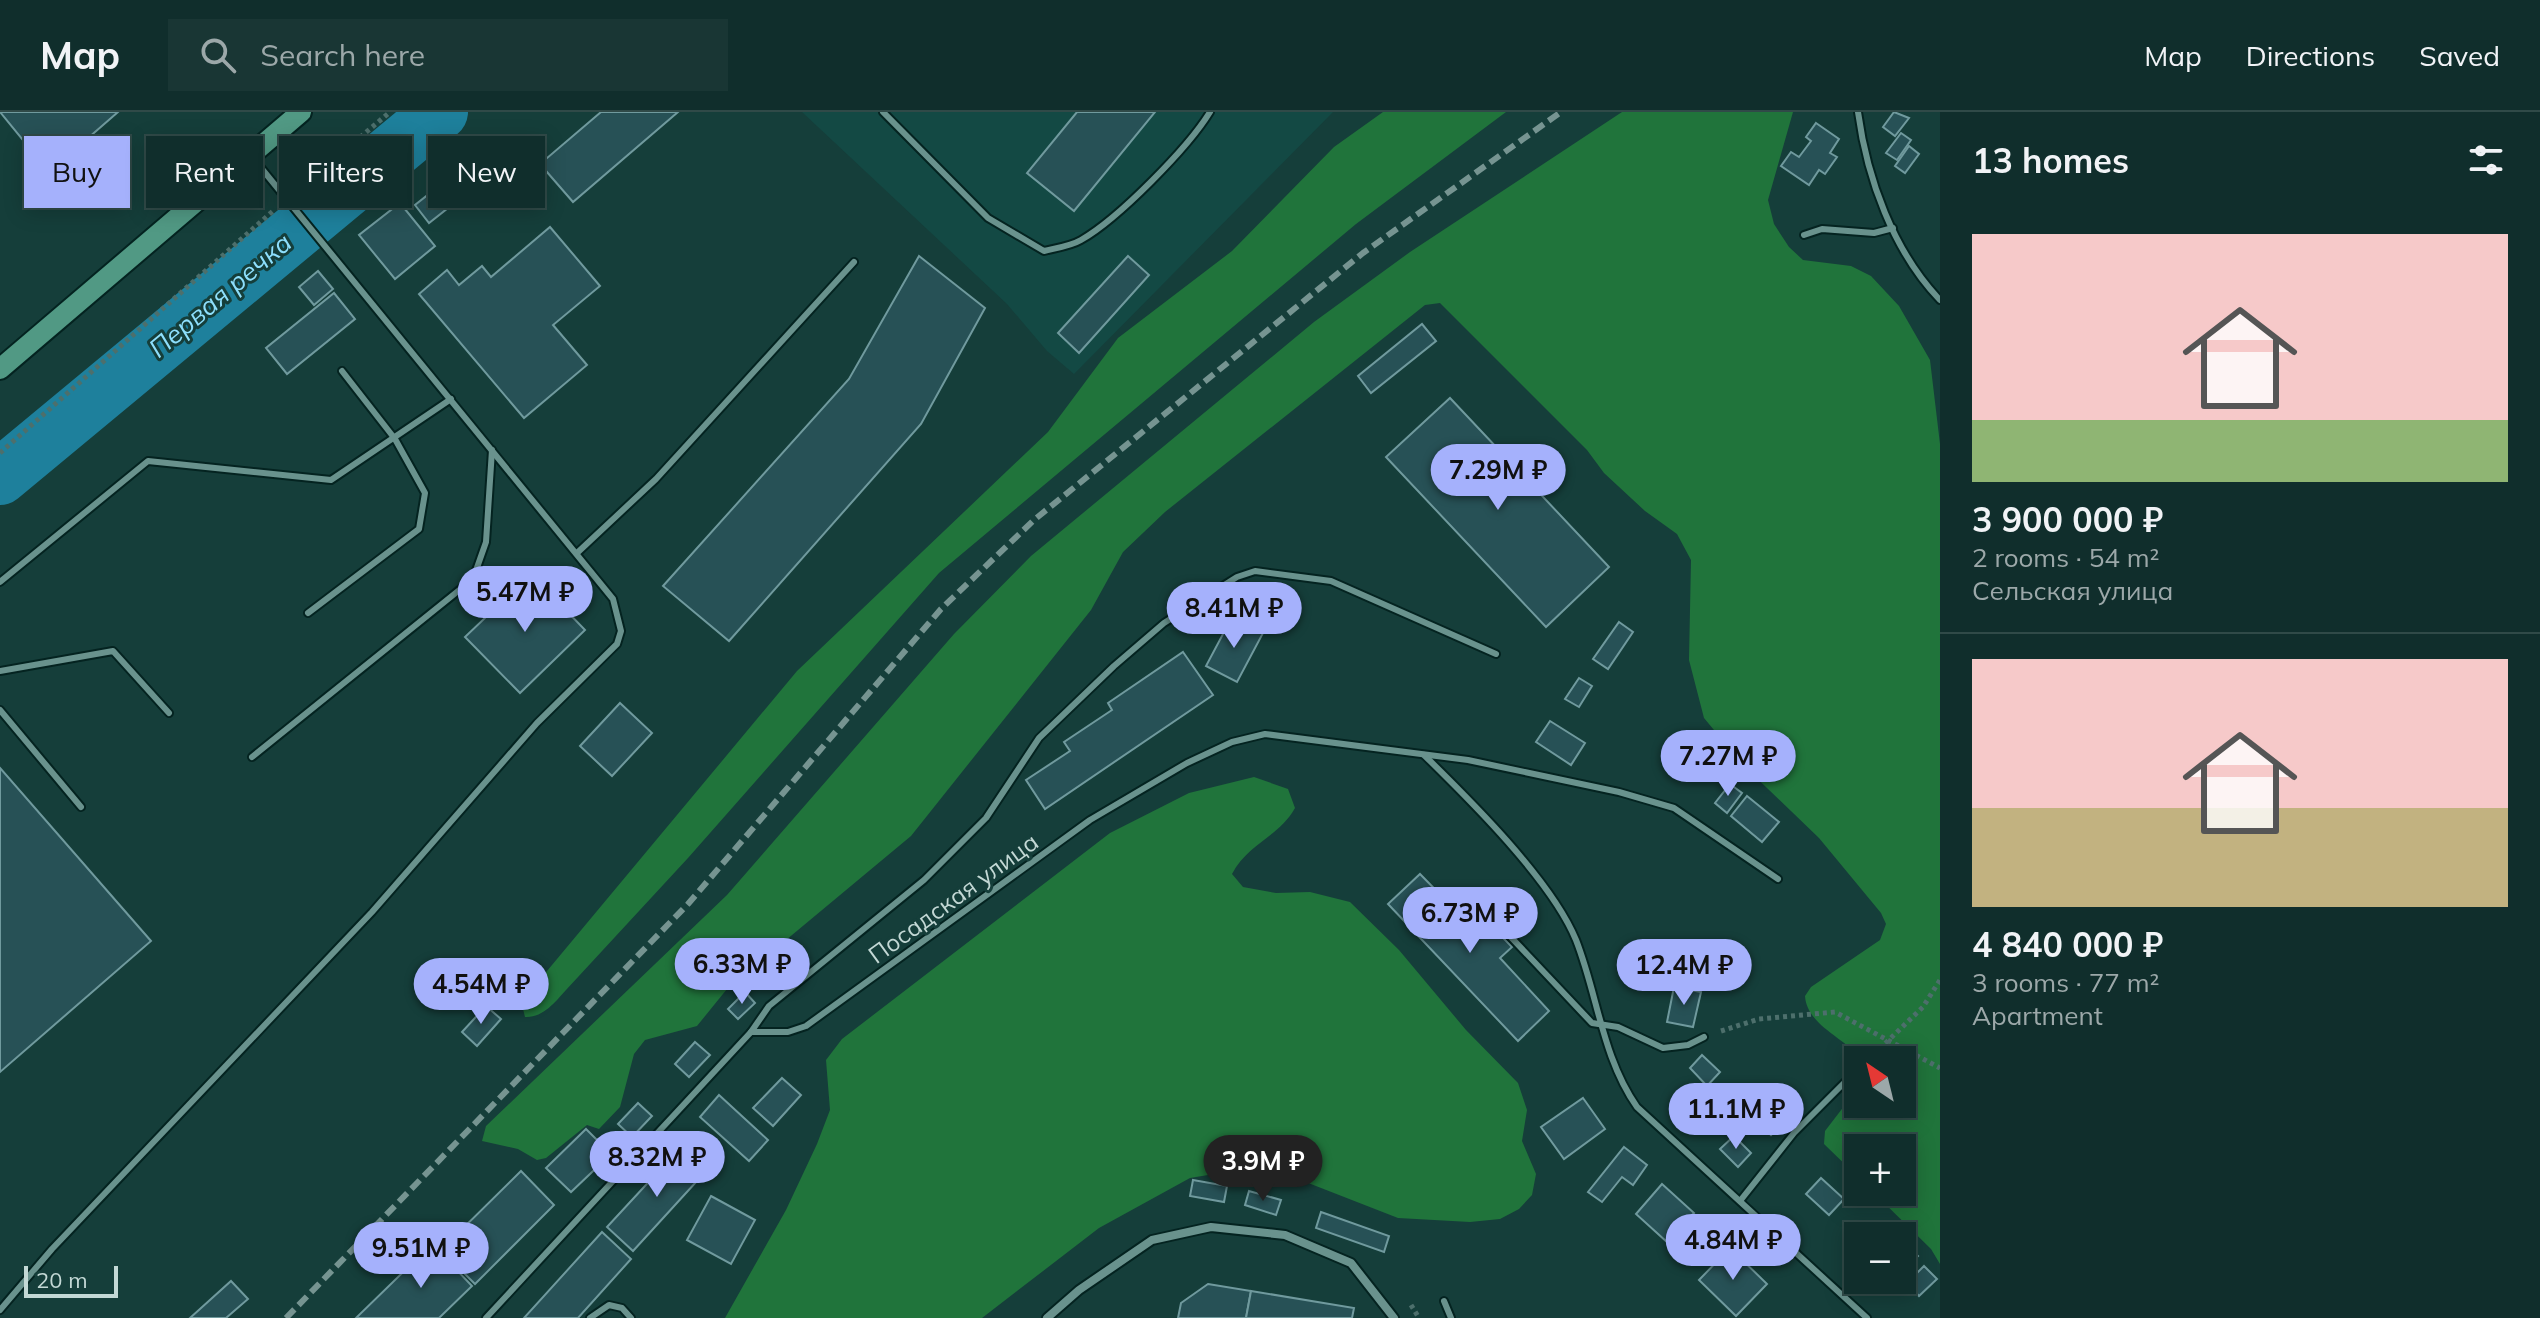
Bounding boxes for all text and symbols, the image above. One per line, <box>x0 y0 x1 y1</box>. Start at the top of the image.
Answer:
search box <box>168 19 728 91</box>
text: Map <box>40 31 120 79</box>
icon: search <box>196 33 240 77</box>
text: Search here <box>260 36 425 74</box>
text: Map <box>2144 38 2202 73</box>
text: Directions <box>2246 38 2375 73</box>
text: Saved <box>2419 38 2500 73</box>
chip: Buy <box>24 136 130 208</box>
chip: Rent <box>146 136 263 208</box>
chip: Filters <box>279 136 412 208</box>
chip: New <box>428 136 545 208</box>
icon: filters <box>2464 138 2508 182</box>
text: 13 homes <box>1972 139 2129 182</box>
water label: Первая речка <box>142 226 298 364</box>
icon: home <box>2168 286 2312 430</box>
pin: 7.29M ₽ <box>1424 444 1572 512</box>
text: 7.29M ₽ <box>1449 453 1547 486</box>
text: 3 900 000 ₽ <box>1972 498 2163 541</box>
text: 2 rooms · 54 m² <box>1972 541 2159 574</box>
pin: 5.47M ₽ <box>451 566 599 634</box>
text: Сельская улица <box>1972 574 2173 607</box>
text: 5.47M ₽ <box>476 575 574 608</box>
pin: 8.41M ₽ <box>1160 582 1308 650</box>
text: 8.41M ₽ <box>1185 591 1283 624</box>
icon: home <box>2168 711 2312 855</box>
pin: 7.27M ₽ <box>1654 730 1802 798</box>
text: 7.27M ₽ <box>1679 739 1777 772</box>
street label: Посадская улица <box>862 826 1044 970</box>
pin: 6.73M ₽ <box>1396 887 1544 955</box>
text: 6.73M ₽ <box>1421 896 1519 929</box>
text: 4 840 000 ₽ <box>1972 923 2163 966</box>
pin: 6.33M ₽ <box>668 938 816 1006</box>
pin: 12.4M ₽ <box>1610 939 1758 1007</box>
text: 6.33M ₽ <box>693 947 791 980</box>
text: 12.4M ₽ <box>1635 948 1733 981</box>
pin: 4.54M ₽ <box>407 958 555 1026</box>
text: 3 rooms · 77 m² <box>1972 966 2159 999</box>
text: 4.54M ₽ <box>432 967 530 1000</box>
text: Apartment <box>1972 999 2103 1032</box>
north arrow <box>1844 1046 1916 1118</box>
map controls <box>1844 1046 1916 1294</box>
pin: 11.1M ₽ <box>1662 1083 1810 1151</box>
text: 11.1M ₽ <box>1687 1092 1785 1125</box>
pin: 8.32M ₽ <box>583 1131 731 1199</box>
button: + <box>1844 1134 1916 1206</box>
pin: 3.9M ₽ <box>1198 1135 1328 1203</box>
text: 8.32M ₽ <box>608 1140 706 1173</box>
text: 3.9M ₽ <box>1222 1144 1305 1177</box>
pin: 4.84M ₽ <box>1659 1214 1807 1282</box>
pin: 9.51M ₽ <box>347 1222 495 1290</box>
button: − <box>1844 1222 1916 1294</box>
text: 4.84M ₽ <box>1684 1223 1782 1256</box>
text: 9.51M ₽ <box>372 1231 470 1264</box>
scale bar <box>24 1262 118 1298</box>
text: 20 m <box>36 1266 87 1294</box>

